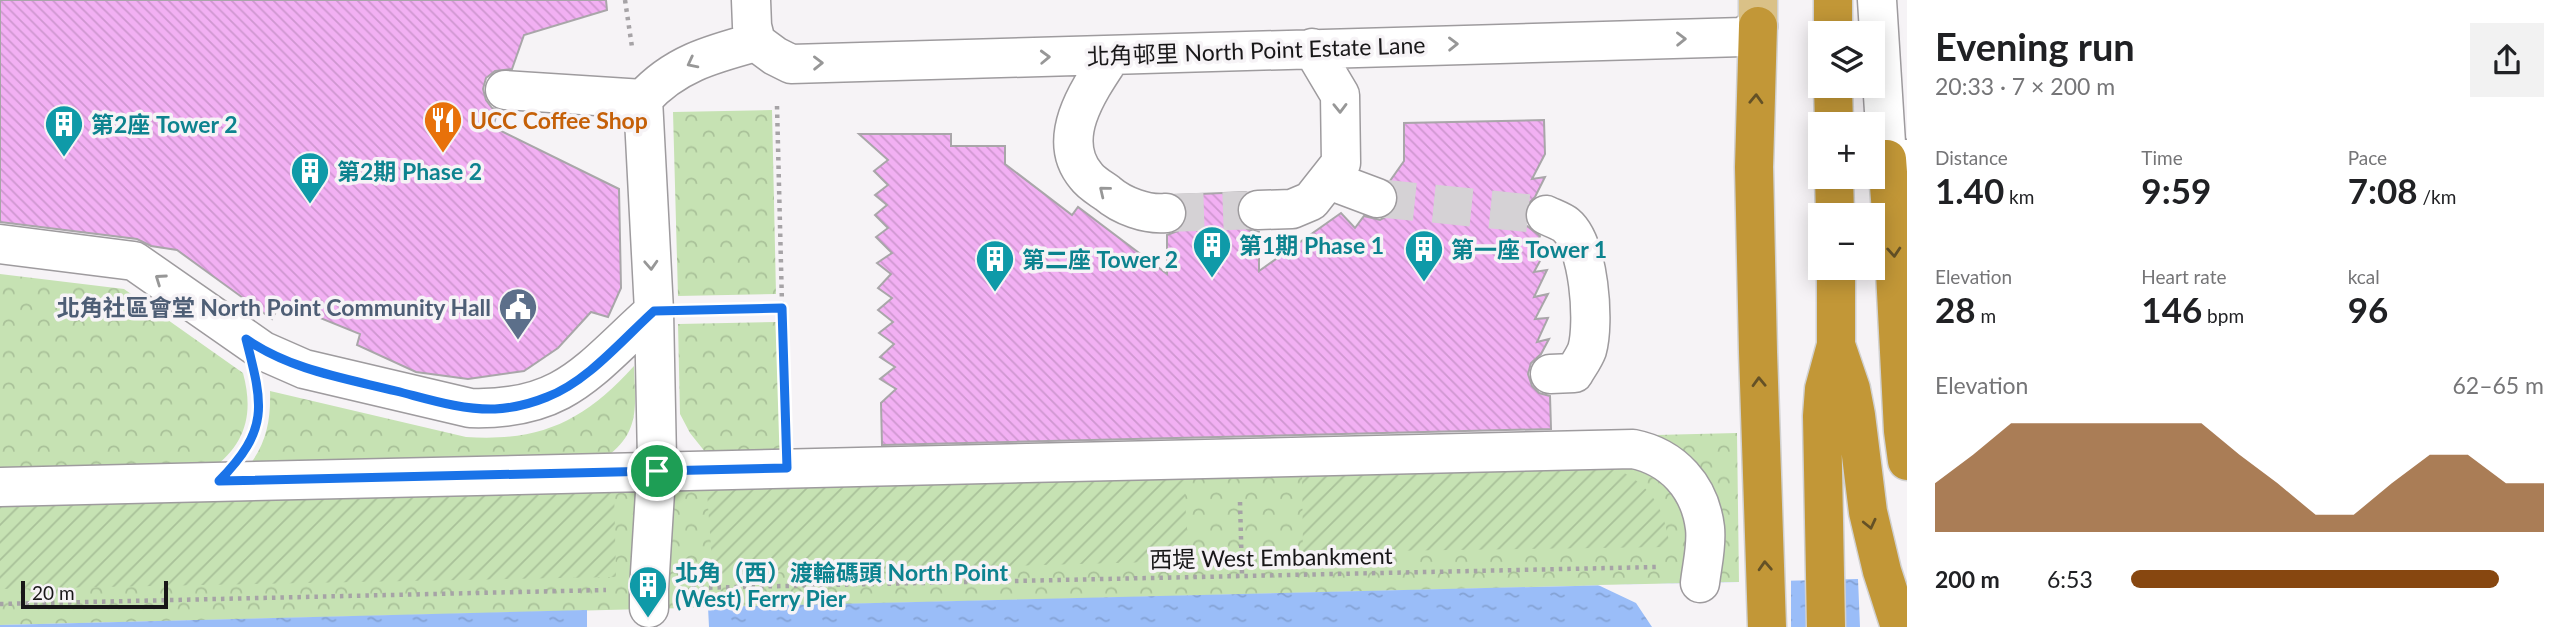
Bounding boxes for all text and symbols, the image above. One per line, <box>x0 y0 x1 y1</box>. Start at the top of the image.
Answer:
map controls <box>1808 21 1885 280</box>
button: layers <box>1808 21 1885 98</box>
text: Evening run <box>1935 23 2135 69</box>
button: share <box>2470 23 2544 97</box>
street label: 北角邨里 North Point Estate Lane <box>1086 30 1426 70</box>
one-way arrow <box>1676 31 1687 47</box>
one-way arrow <box>1448 37 1459 52</box>
one-way arrow <box>1040 49 1051 64</box>
one-way arrow <box>687 54 699 68</box>
one-way arrow <box>813 55 824 71</box>
text: 20:33 · 7 × 200 m <box>1935 72 2115 100</box>
one-way arrow <box>1749 93 1764 104</box>
restaurant icon: UCC Coffee Shop <box>422 99 464 154</box>
building icon: 第2座 Tower 2 <box>43 103 85 158</box>
one-way arrow <box>1332 103 1348 114</box>
place label: UCC Coffee Shop <box>470 106 648 134</box>
place label: 第2座 Tower 2 <box>91 110 238 138</box>
button: + <box>1808 112 1885 189</box>
text: Distance <box>1935 146 2008 169</box>
text: Time <box>2141 146 2183 169</box>
text: Pace <box>2348 146 2387 169</box>
building icon: 第2期 Phase 2 <box>289 150 331 205</box>
place label: 第2期 Phase 2 <box>337 157 482 185</box>
text: 1.40 <box>1935 169 2004 211</box>
text: 9:59 <box>2141 169 2211 211</box>
text: 7:08 <box>2348 169 2418 211</box>
text: km <box>2004 185 2034 208</box>
text: /km <box>2418 185 2456 208</box>
one-way arrow <box>1099 187 1112 199</box>
button: − <box>1808 203 1885 280</box>
building icon: 第1期 Phase 1 <box>1191 224 1233 279</box>
building icon: 第一座 Tower 1 <box>1403 228 1445 283</box>
place label: 第1期 Phase 1 <box>1239 231 1384 259</box>
place label: 第一座 Tower 1 <box>1451 235 1607 263</box>
building icon: 第二座 Tower 2 <box>974 238 1016 293</box>
place label: 第二座 Tower 2 <box>1022 245 1178 273</box>
one-way arrow <box>1886 247 1901 258</box>
one-way arrow <box>644 260 659 271</box>
text: Elevation <box>1935 265 2012 288</box>
text: Heart rate <box>2141 265 2227 288</box>
text: kcal <box>2348 265 2380 288</box>
one-way arrow <box>155 275 168 287</box>
public building icon: 北角社區會堂 North Point Community Hall <box>497 286 539 341</box>
text: 28 <box>1935 288 1976 330</box>
text: 146 <box>2141 288 2202 330</box>
text: 96 <box>2348 288 2388 330</box>
place label: 北角社區會堂 North Point Community Hall <box>57 293 491 321</box>
text: m <box>1976 304 1996 327</box>
text: bpm <box>2202 304 2244 327</box>
text: Elevation <box>1935 371 2028 399</box>
text: 62–65 m <box>2452 371 2544 399</box>
one-way arrow <box>1751 377 1766 388</box>
pin <box>627 441 687 501</box>
icon: arrive <box>638 452 676 490</box>
one-way arrow <box>1862 518 1877 530</box>
street label: 西堤 West Embankment <box>1149 541 1394 573</box>
place label: 北角（西）渡輪碼頭 North Point (West) Ferry Pier <box>675 558 1008 612</box>
one-way arrow <box>1758 561 1773 572</box>
building icon: 北角（西）渡輪碼頭 North Point (West) Ferry Pier <box>627 564 669 619</box>
text: 200 m <box>1935 565 2000 593</box>
text: 6:53 <box>2047 565 2093 593</box>
scale bar <box>21 578 168 610</box>
text: 20 m <box>32 581 75 604</box>

